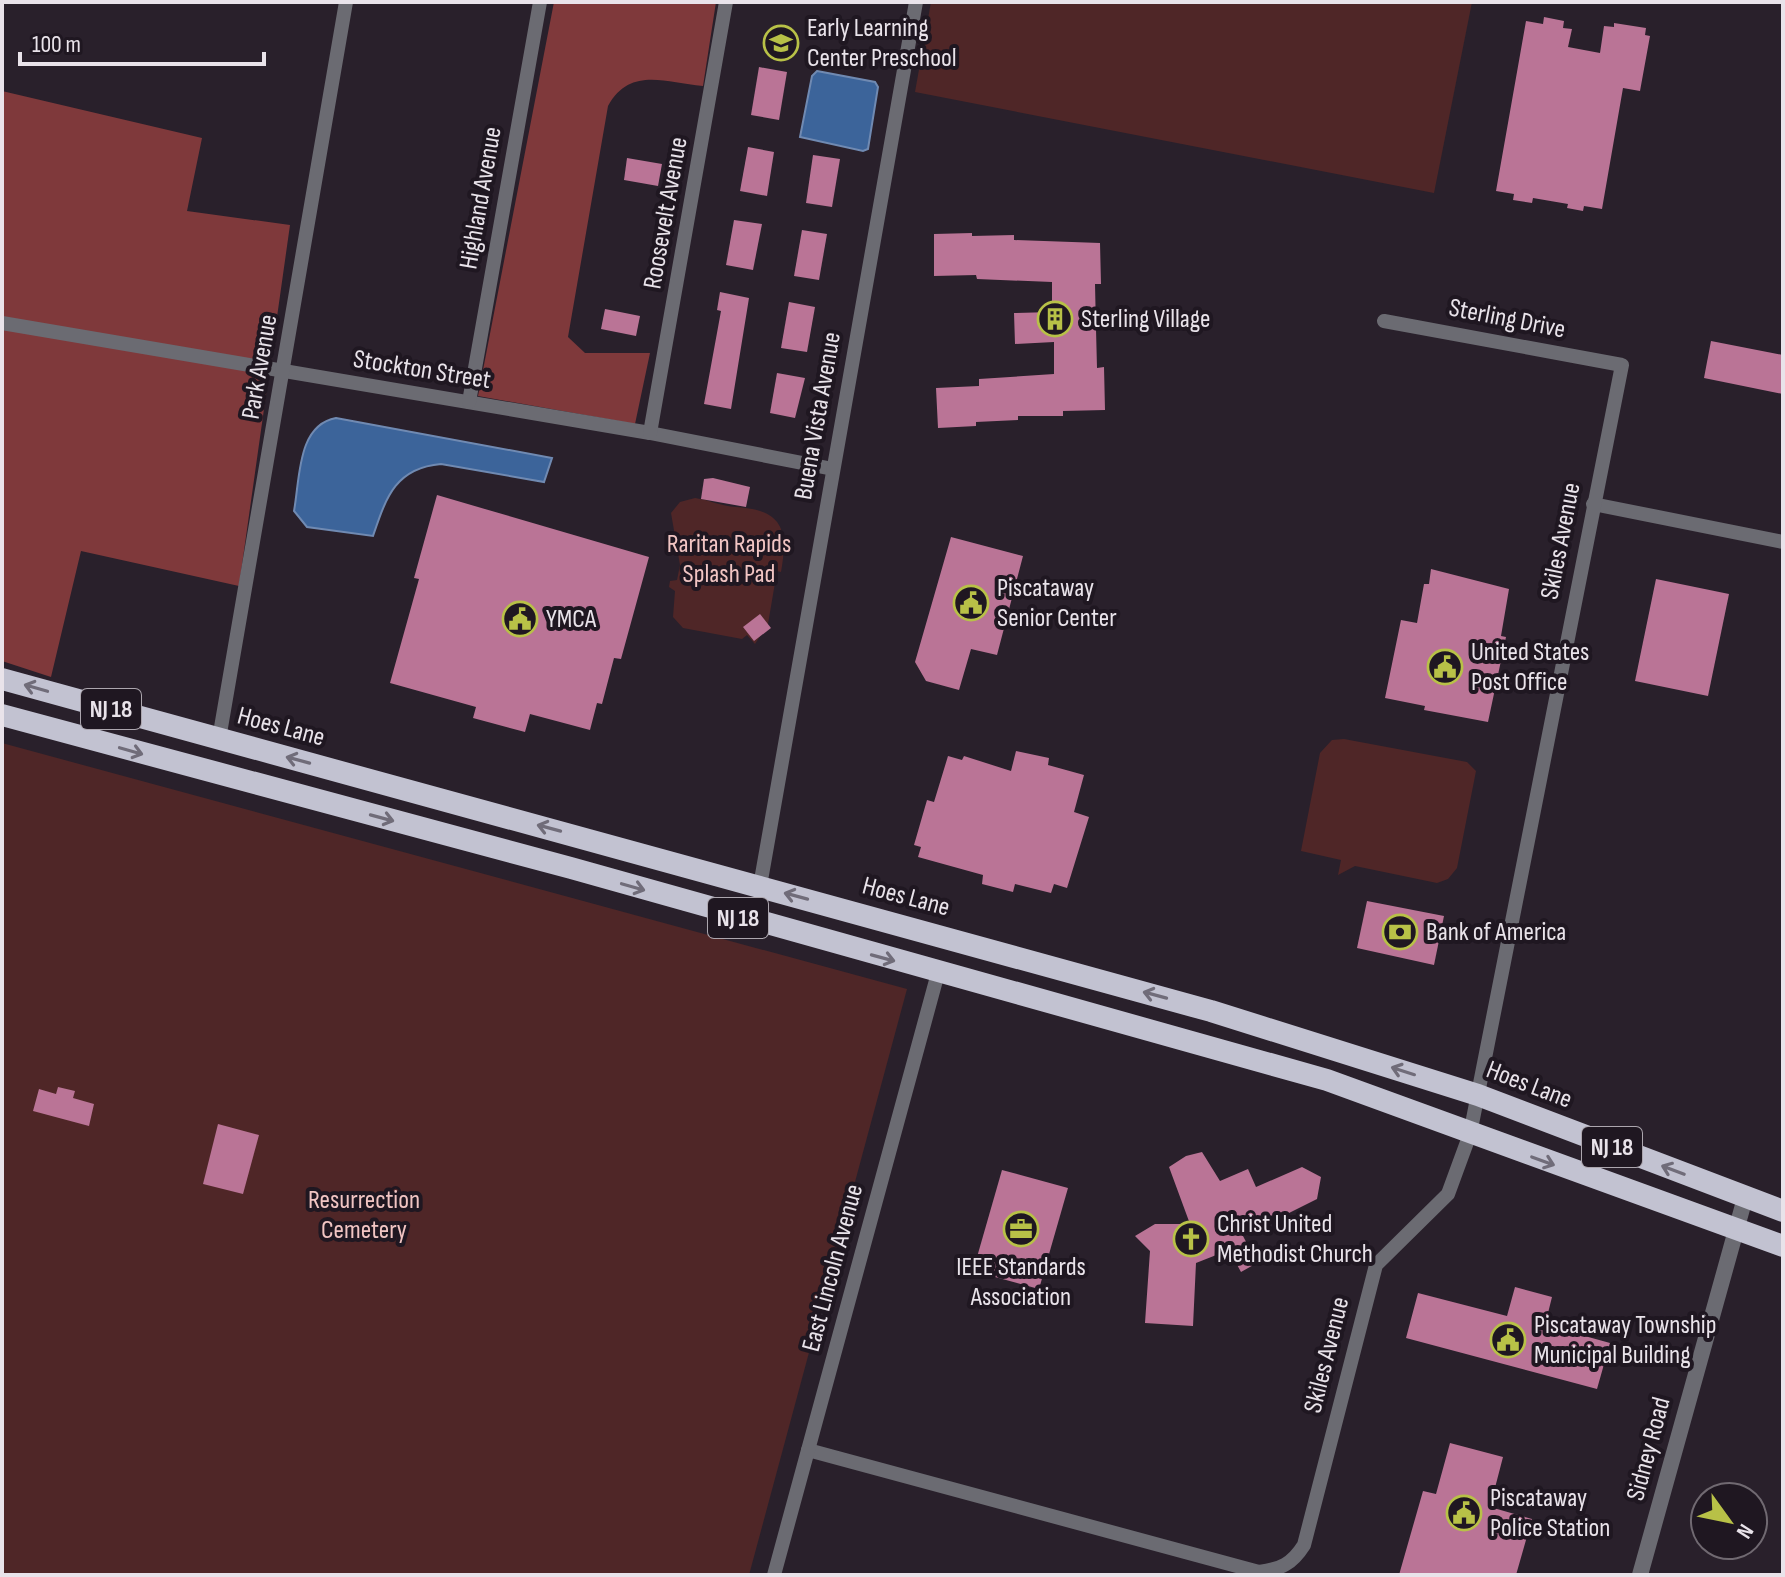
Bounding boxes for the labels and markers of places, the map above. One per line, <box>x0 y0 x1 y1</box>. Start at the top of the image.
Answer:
place label: Early Learning Center Preschool <box>807 13 957 74</box>
school or university icon: Early Learning Center Preschool <box>762 24 800 62</box>
building icon: Sterling Village <box>1036 300 1074 338</box>
place label: Sterling Village <box>1081 304 1211 335</box>
place label: Piscataway Senior Center <box>997 573 1117 634</box>
public building icon: Piscataway Senior Center <box>952 584 990 622</box>
public building icon: YMCA <box>501 600 539 638</box>
place label: YMCA <box>546 604 597 635</box>
place label: United States Post Office <box>1471 637 1589 698</box>
public building icon: United States Post Office <box>1426 648 1464 686</box>
bank icon: Bank of America <box>1381 913 1419 951</box>
place label: Bank of America <box>1426 917 1566 948</box>
place label: Christ United Methodist Church <box>1217 1209 1373 1270</box>
office icon: IEEE Standards Association <box>1002 1210 1040 1248</box>
church icon: Christ United Methodist Church <box>1172 1220 1210 1258</box>
place label: IEEE Standards Association <box>956 1252 1086 1313</box>
place label: Piscataway Township Municipal Building <box>1534 1310 1716 1371</box>
public building icon: Piscataway Township Municipal Building <box>1489 1321 1527 1359</box>
place label: Piscataway Police Station <box>1490 1483 1610 1544</box>
public building icon: Piscataway Police Station <box>1445 1494 1483 1532</box>

